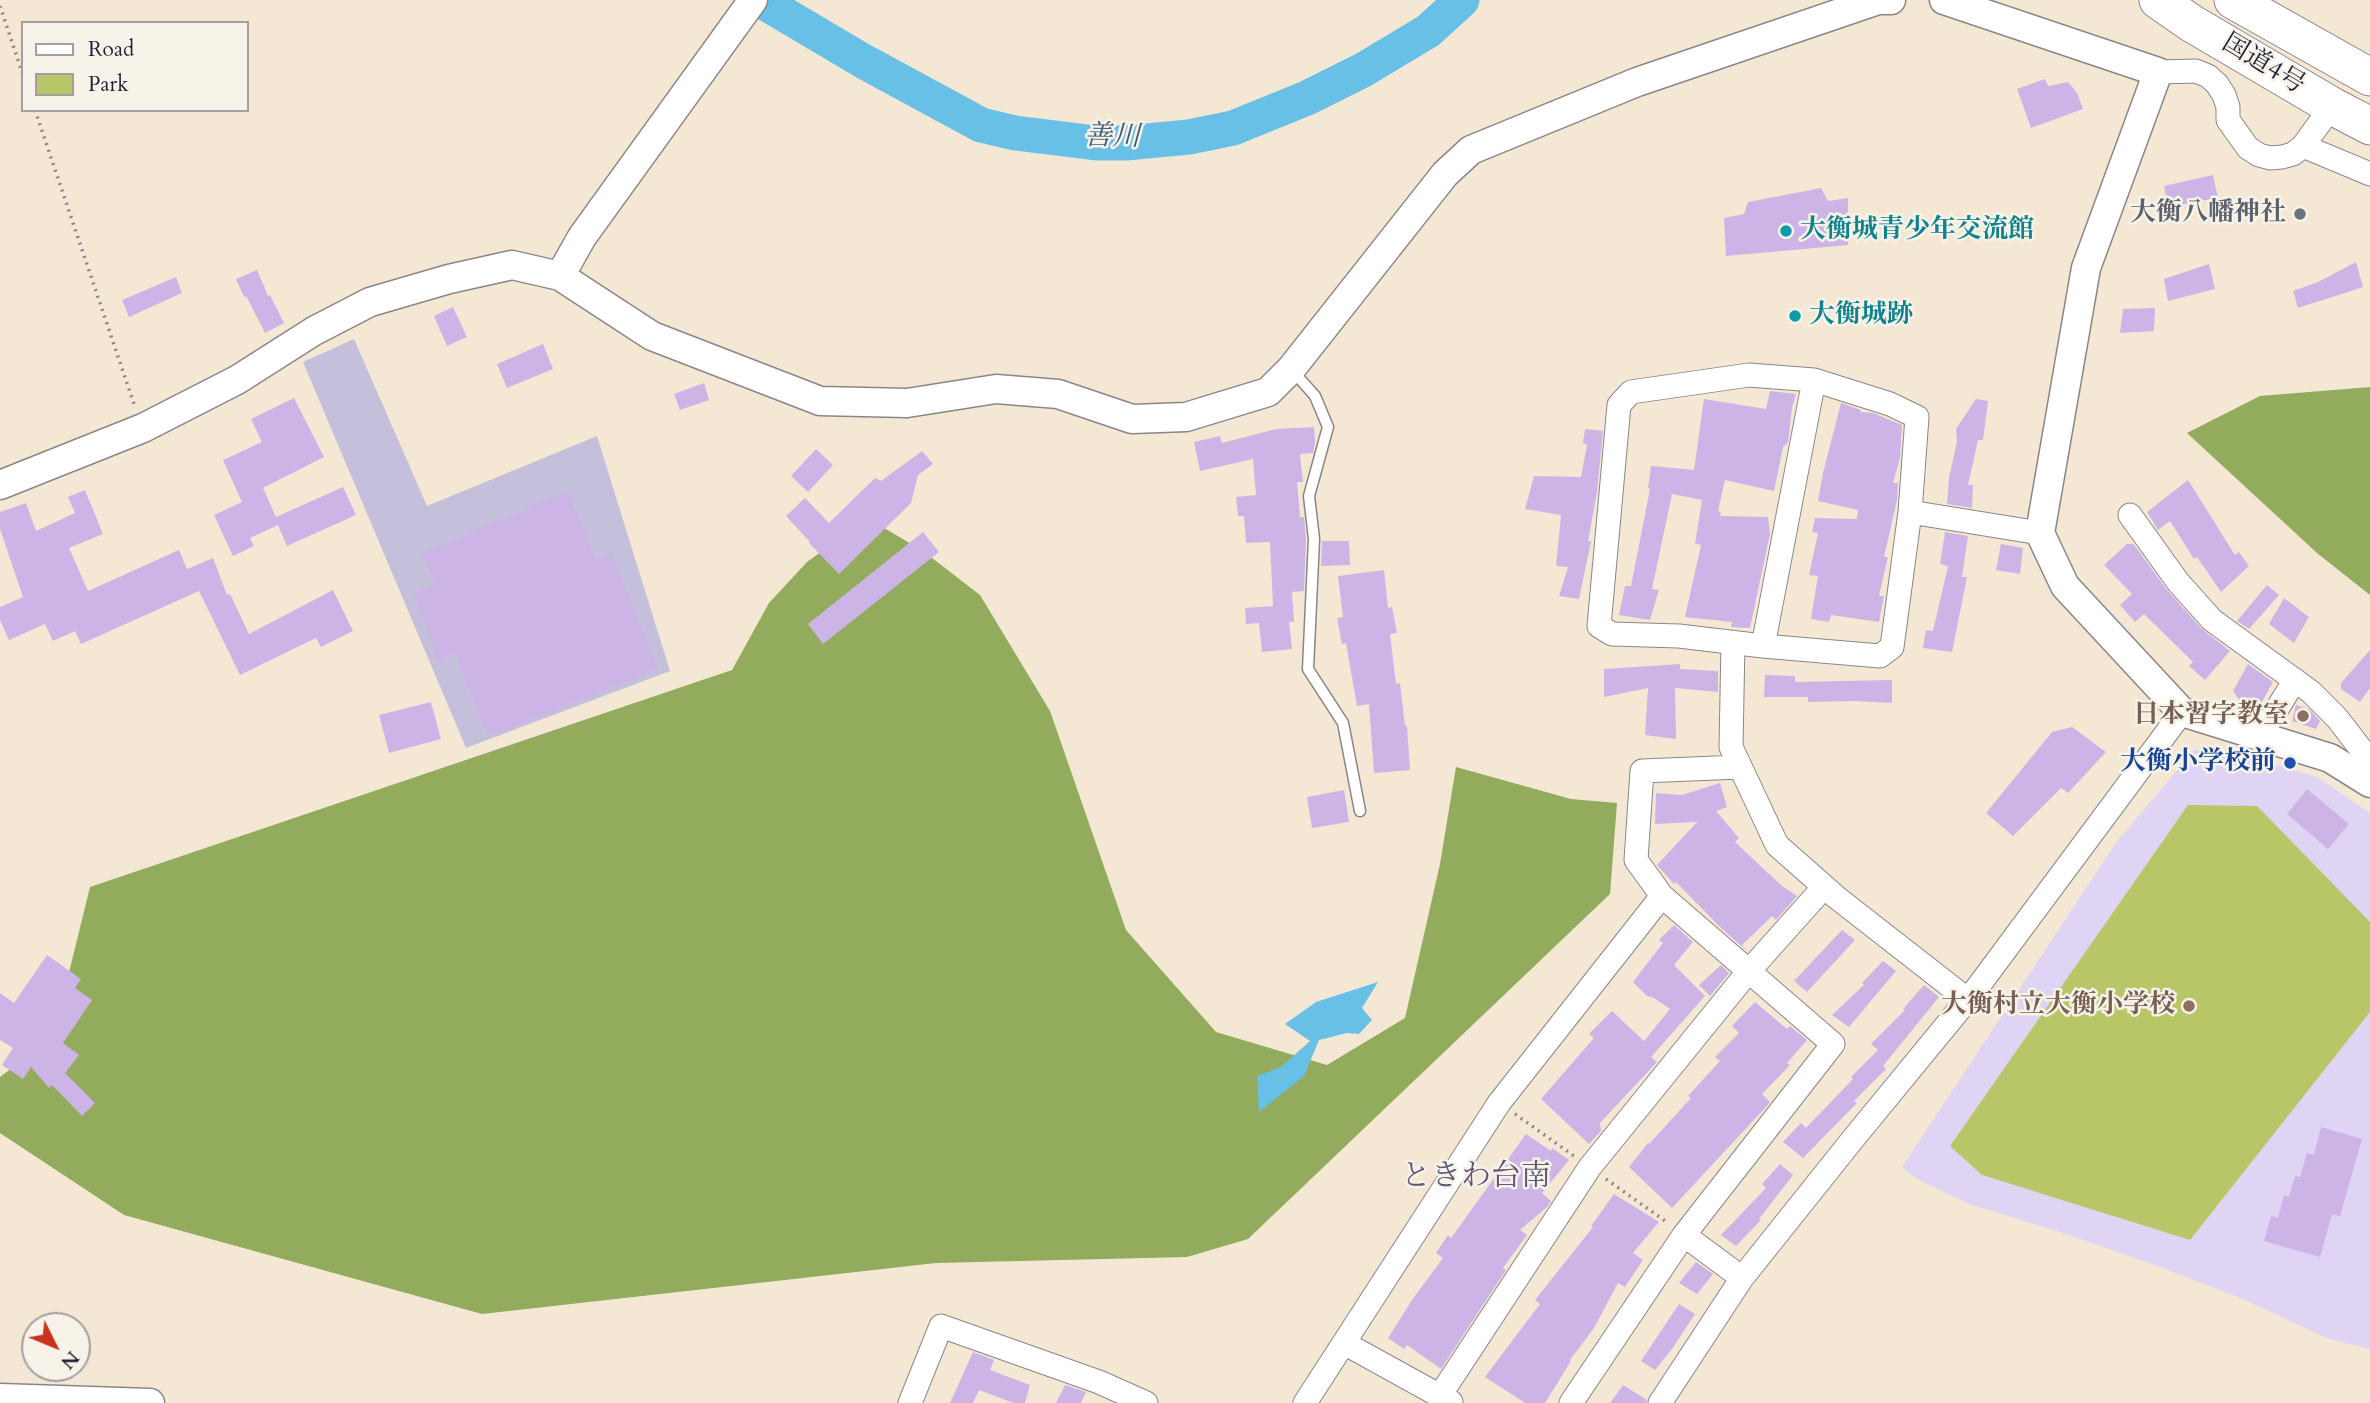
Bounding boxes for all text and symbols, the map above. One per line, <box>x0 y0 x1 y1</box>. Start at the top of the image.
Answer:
legend <box>21 21 248 112</box>
street label: 国道4号 <box>2216 28 2310 102</box>
text: Road <box>88 35 134 64</box>
text: Park <box>88 70 128 99</box>
water label: 善川 <box>1084 121 1140 155</box>
place label: 大衡八幡神社 <box>2130 198 2286 230</box>
marker: 大衡八幡神社 <box>2292 206 2308 222</box>
place label: 大衡城青少年交流館 <box>1800 215 2034 247</box>
marker: 大衡城青少年交流館 <box>1778 223 1794 239</box>
place label: 大衡城跡 <box>1809 300 1913 332</box>
marker: 大衡城跡 <box>1787 308 1803 324</box>
place label: 日本習字教室 <box>2133 700 2289 732</box>
marker: 日本習字教室 <box>2295 708 2311 724</box>
place label: 大衡小学校前 <box>2120 747 2276 779</box>
marker: 大衡小学校前 <box>2282 755 2298 771</box>
place label: 大衡村立大衡小学校 <box>1941 990 2175 1022</box>
marker: 大衡村立大衡小学校 <box>2181 998 2197 1014</box>
district label: ときわ台南 <box>1401 1160 1551 1196</box>
north arrow <box>21 1312 91 1382</box>
text: N <box>55 1345 85 1375</box>

